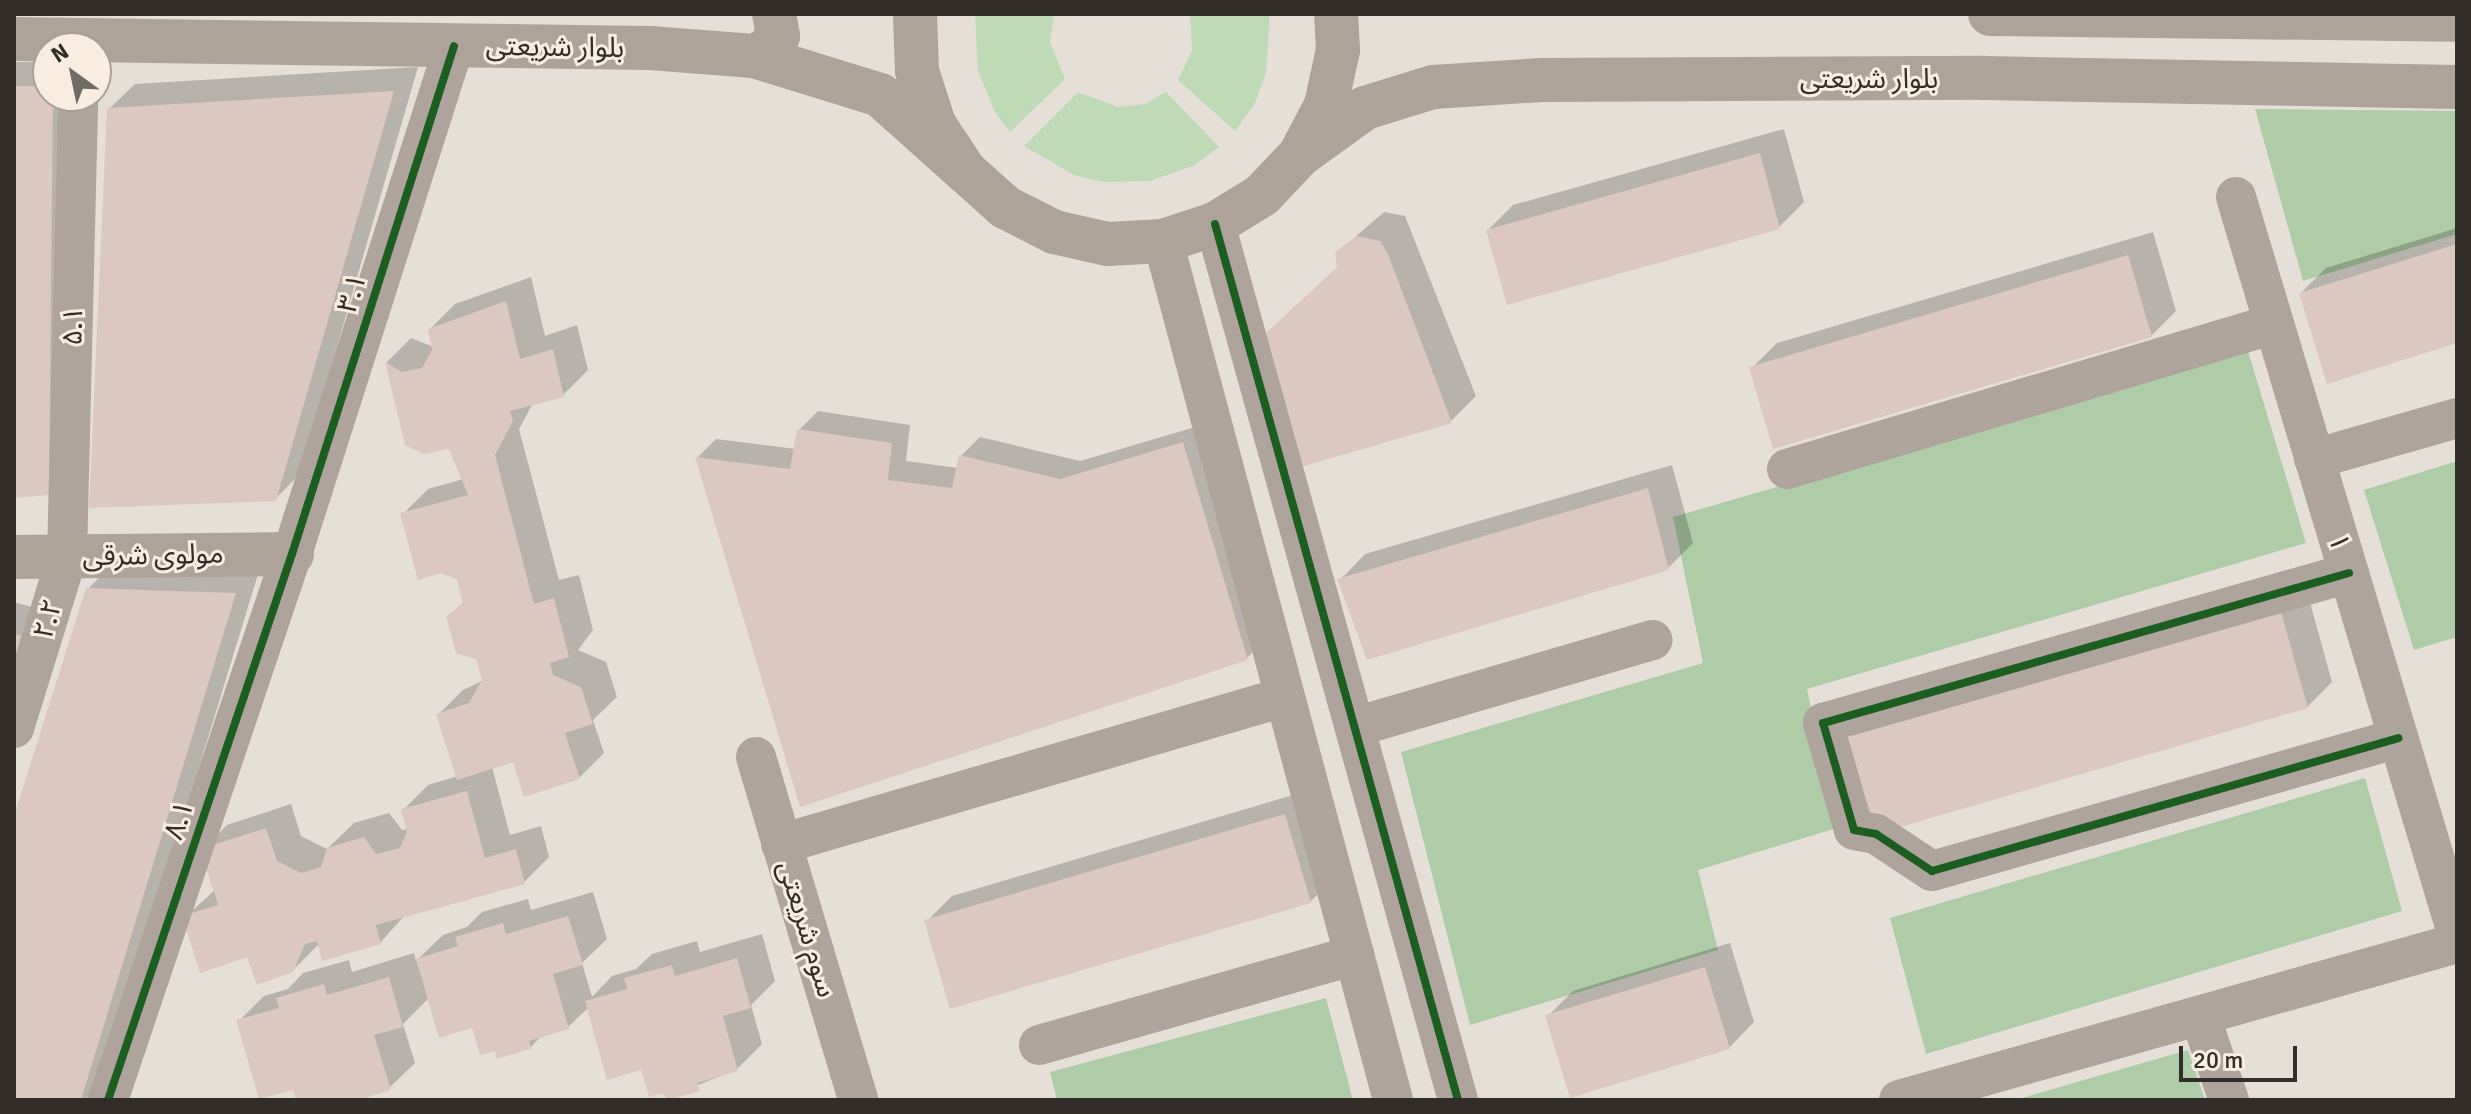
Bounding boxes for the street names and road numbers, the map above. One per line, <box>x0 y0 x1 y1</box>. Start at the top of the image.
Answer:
street label: بلوار شریعتی <box>485 29 625 65</box>
street label: بلوار شریعتی <box>1800 62 1938 96</box>
street label: ۳.۱ <box>330 269 374 317</box>
street label: ۵.۱ <box>56 306 90 346</box>
street label: ۱ <box>2321 529 2357 555</box>
street label: مولوی شرقی <box>82 537 224 573</box>
street label: ۲.۲ <box>26 595 70 643</box>
street label: ۸.۱ <box>157 796 201 844</box>
street label: سوم شریعتی <box>770 857 844 1001</box>

